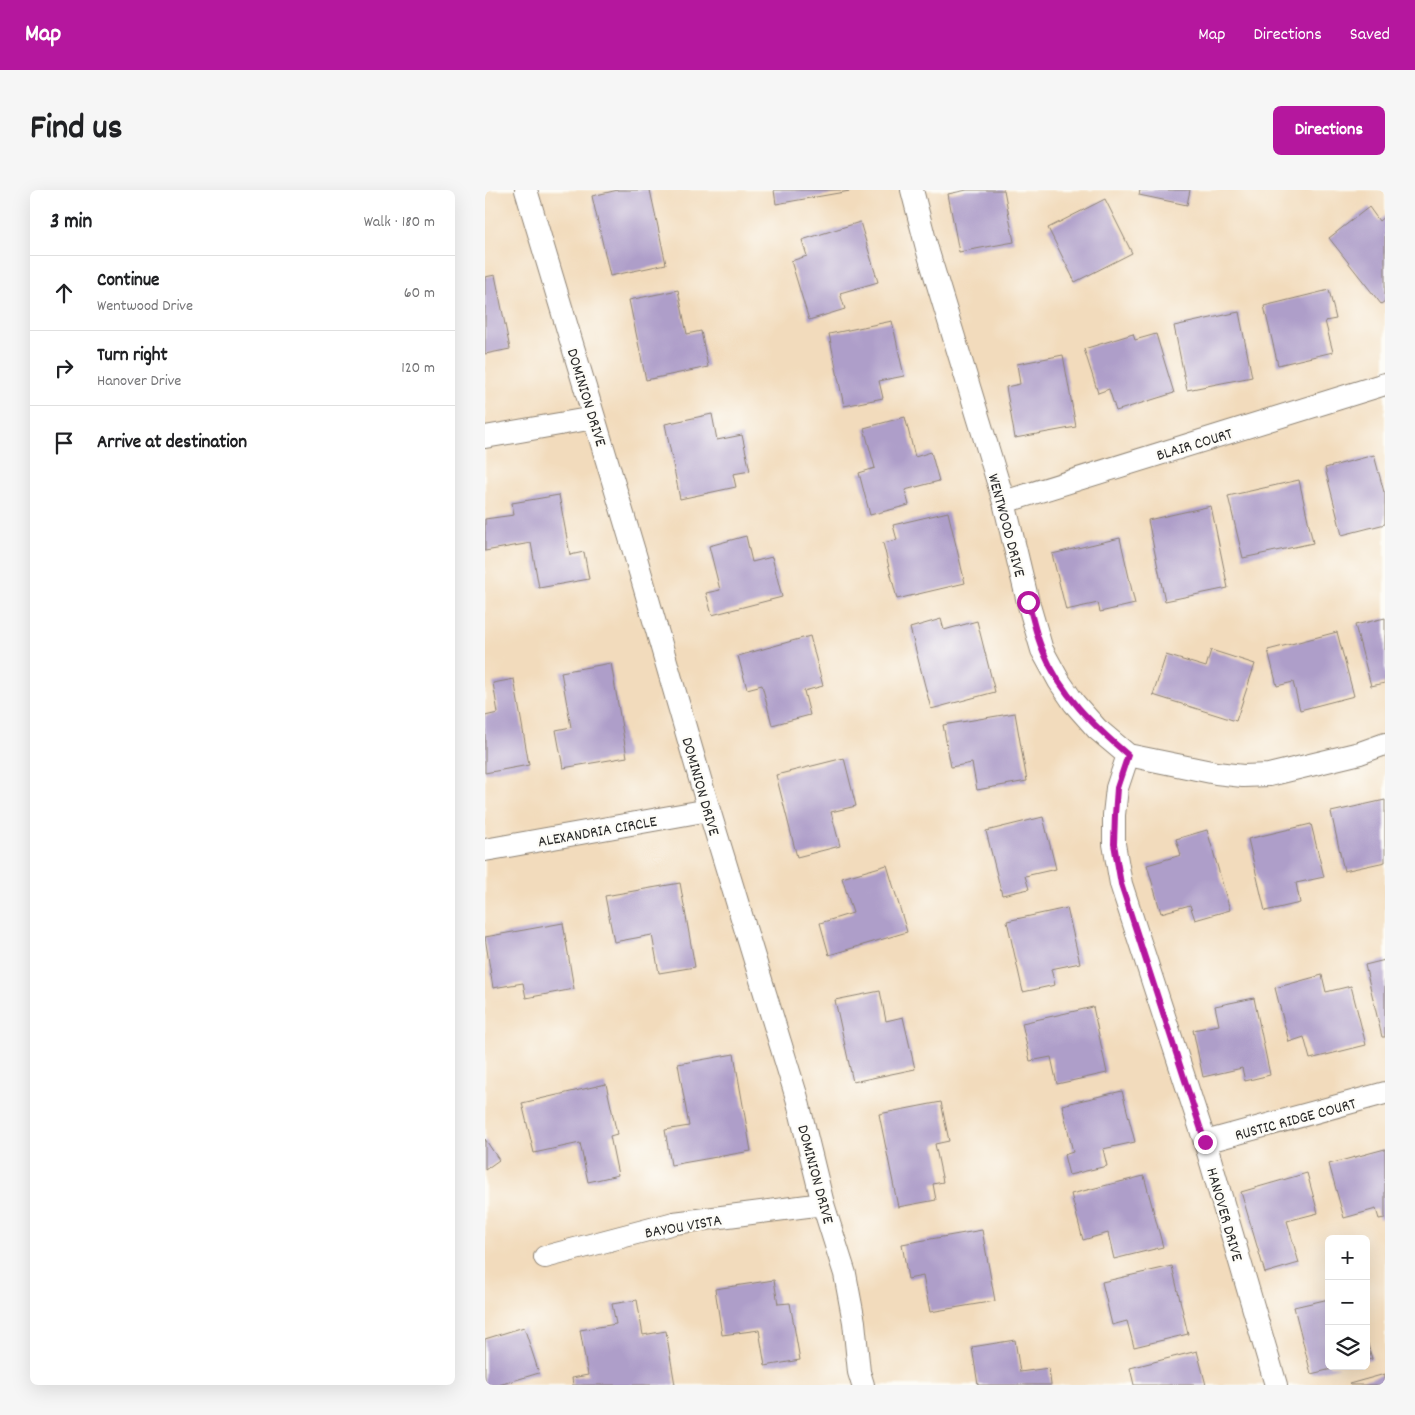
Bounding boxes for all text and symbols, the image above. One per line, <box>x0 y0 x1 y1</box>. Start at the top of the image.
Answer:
text: Map <box>25 18 61 52</box>
text: Map <box>1198 23 1225 48</box>
text: Directions <box>1253 23 1322 48</box>
text: Saved <box>1350 23 1390 48</box>
text: Find us <box>30 105 122 155</box>
button: Directions <box>1273 106 1385 155</box>
text: 3 min <box>50 208 92 238</box>
text: Walk · 180 m <box>364 211 435 234</box>
text: Continue <box>97 268 159 295</box>
icon: ahead <box>50 279 78 307</box>
text: 60 m <box>404 282 435 305</box>
text: Wentwood Drive <box>97 295 193 318</box>
text: Turn right <box>97 343 168 370</box>
street label: DOMINION DRIVE <box>560 346 612 450</box>
icon: right <box>50 354 78 382</box>
text: 120 m <box>401 357 435 380</box>
text: Hanover Drive <box>97 370 181 393</box>
street label: BLAIR COURT <box>1154 423 1236 468</box>
icon: arrive <box>50 429 78 457</box>
text: Arrive at destination <box>97 430 247 457</box>
street label: WENTWOOD DRIVE <box>981 471 1031 581</box>
route start <box>1017 591 1040 614</box>
street label: DOMINION DRIVE <box>675 735 725 839</box>
street label: ALEXANDRIA CIRCLE <box>536 811 660 854</box>
street label: RUSTIC RIDGE COURT <box>1233 1093 1359 1148</box>
street label: DOMINION DRIVE <box>790 1123 839 1227</box>
route end <box>1194 1131 1217 1154</box>
street label: HANOVER DRIVE <box>1199 1165 1248 1265</box>
street label: BAYOU VISTA <box>643 1209 724 1246</box>
map controls <box>1325 1235 1370 1370</box>
button: + <box>1325 1235 1370 1280</box>
button: − <box>1325 1280 1370 1325</box>
button: layers <box>1325 1325 1370 1370</box>

